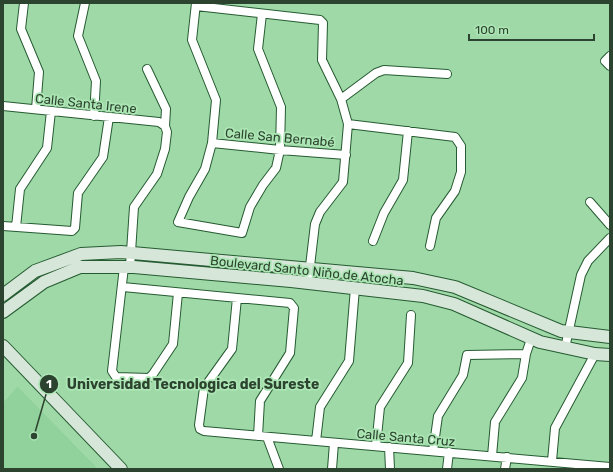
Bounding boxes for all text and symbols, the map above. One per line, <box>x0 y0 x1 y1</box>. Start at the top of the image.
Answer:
scale bar <box>469 16 594 42</box>
text: 100 m <box>475 23 509 37</box>
street label: Calle Santa Irene <box>34 91 137 116</box>
street label: Calle San Bernabé <box>225 125 335 150</box>
street label: Boulevard Santo Niño de Atocha <box>209 253 404 288</box>
callout: Universidad Tecnologica del Sureste <box>39 371 328 397</box>
text: Universidad Tecnologica del Sureste <box>67 376 319 393</box>
text: 1 <box>46 377 52 391</box>
street label: Calle Santa Cruz <box>356 426 456 449</box>

